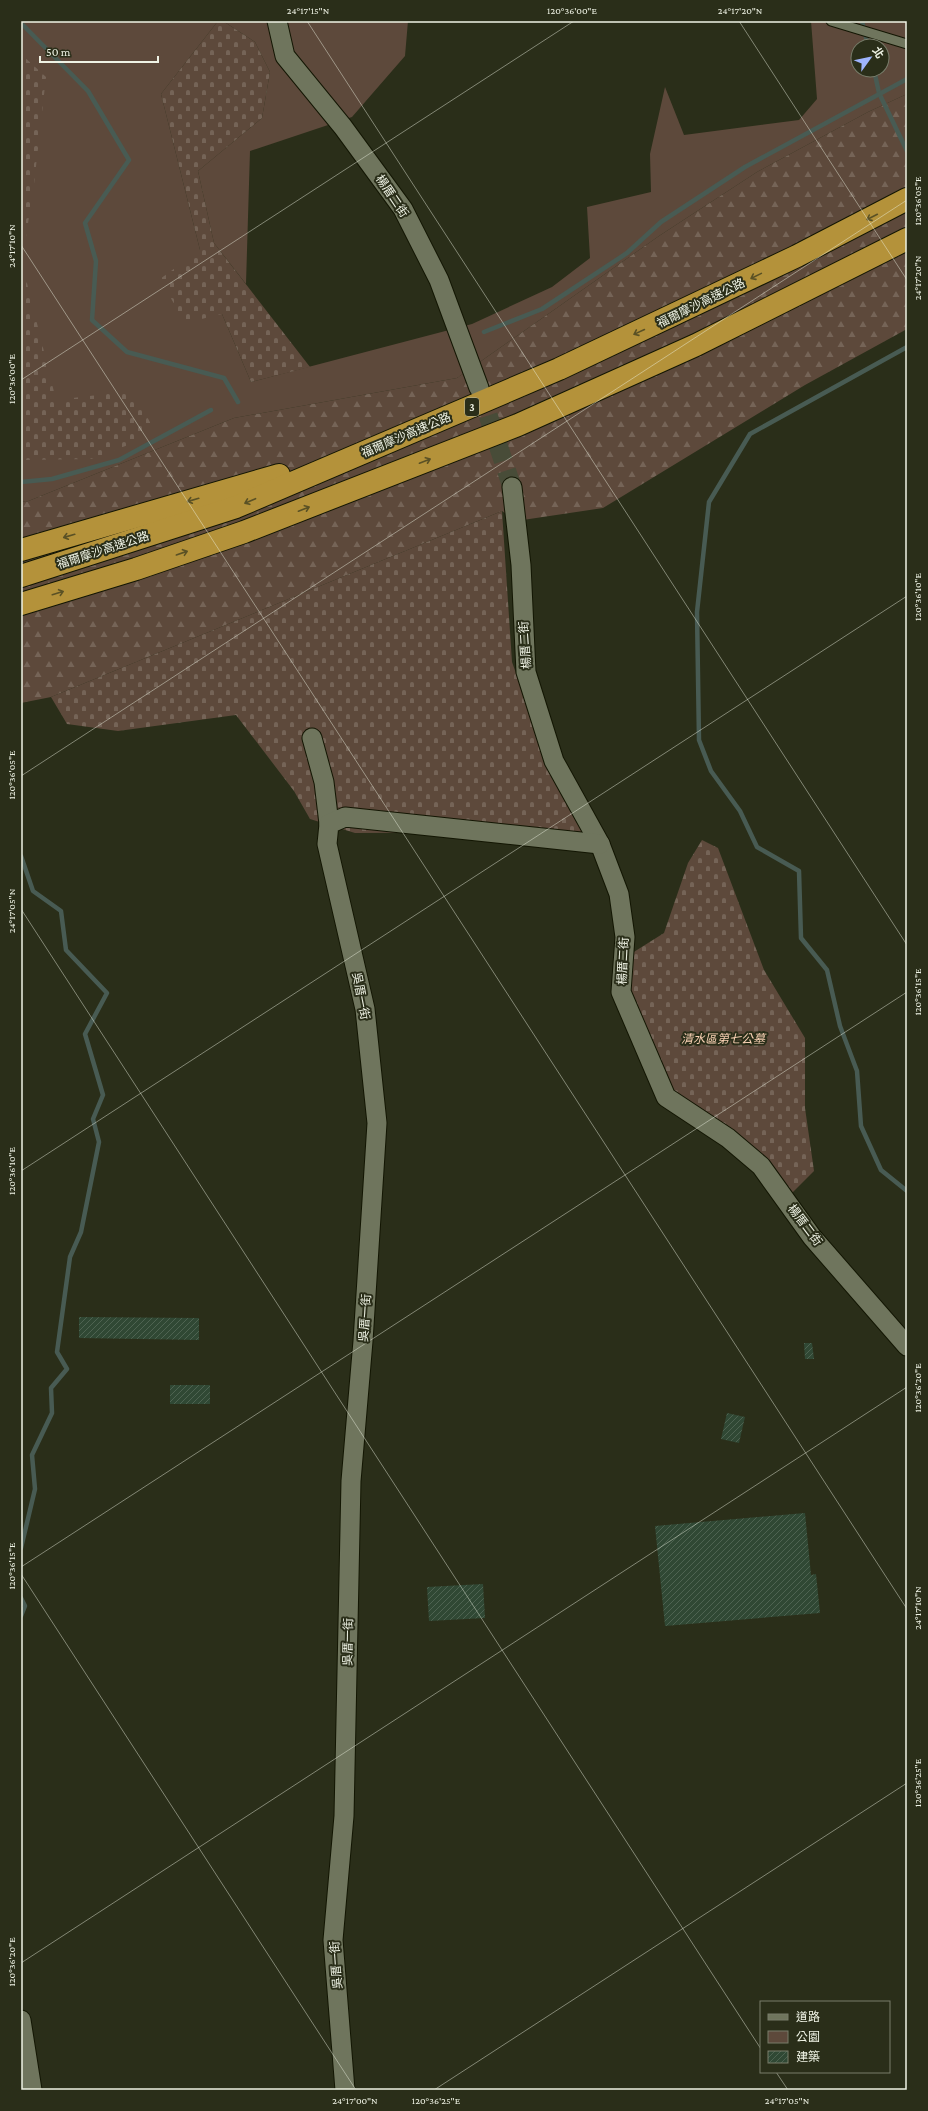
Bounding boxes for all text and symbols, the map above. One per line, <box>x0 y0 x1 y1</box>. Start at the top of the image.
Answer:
text: 24°17'15"N <box>287 5 330 16</box>
text: 120°36'00"E <box>547 5 597 16</box>
text: 24°17'20"N <box>718 5 763 16</box>
scale bar <box>40 38 158 64</box>
north arrow <box>850 38 890 78</box>
text: 50 m <box>46 45 71 59</box>
text: 北 <box>870 45 886 60</box>
street label: 楊厝二街 <box>373 172 411 220</box>
text: 120°36'05"E <box>912 176 923 225</box>
one-way arrow <box>867 214 879 222</box>
text: 24°17'10"N <box>6 224 17 268</box>
text: 24°17'20"N <box>912 255 923 300</box>
one-way arrow <box>751 273 763 280</box>
street label: 福爾摩沙高速公路 <box>655 276 747 330</box>
one-way arrow <box>633 329 645 336</box>
text: 120°36'00"E <box>6 354 17 404</box>
road number: 3 <box>465 398 479 416</box>
street label: 福爾摩沙高速公路 <box>359 410 453 460</box>
one-way arrow <box>419 457 431 465</box>
one-way arrow <box>187 497 200 505</box>
one-way arrow <box>245 498 257 505</box>
one-way arrow <box>298 504 310 512</box>
street label: 福爾摩沙高速公路 <box>55 529 151 571</box>
one-way arrow <box>62 533 75 540</box>
one-way arrow <box>176 549 189 556</box>
text: 120°36'10"E <box>912 573 923 621</box>
one-way arrow <box>52 588 64 596</box>
street label: 楊厝二街 <box>516 621 534 669</box>
text: 120°36'05"E <box>6 750 17 799</box>
text: 24°17'05"N <box>6 888 17 933</box>
street label: 楊厝二街 <box>615 937 631 985</box>
text: 120°36'15"E <box>912 968 923 1015</box>
street label: 吳厝一街 <box>350 971 372 1021</box>
park label: 清水區第七公墓 <box>681 1032 767 1046</box>
text: 120°36'10"E <box>6 1147 17 1195</box>
street label: 楊厝二街 <box>785 1202 825 1248</box>
street label: 吳厝一街 <box>356 1294 374 1342</box>
text: 120°36'20"E <box>912 1363 923 1413</box>
text: 120°36'15"E <box>6 1542 17 1589</box>
text: 24°17'10"N <box>912 1586 923 1630</box>
street label: 吳厝一街 <box>341 1618 355 1666</box>
text: 120°36'25"E <box>912 1758 923 1807</box>
text: 120°36'20"E <box>6 1937 17 1987</box>
street label: 吳厝一街 <box>327 1941 345 1989</box>
legend <box>760 2001 890 2073</box>
text: 道路 <box>796 2010 820 2024</box>
text: 公園 <box>796 2030 820 2044</box>
text: 建築 <box>796 2050 820 2064</box>
text: 24°17'00"N <box>332 2095 378 2106</box>
text: 120°36'25"E <box>412 2095 461 2106</box>
text: 24°17'05"N <box>765 2095 810 2106</box>

